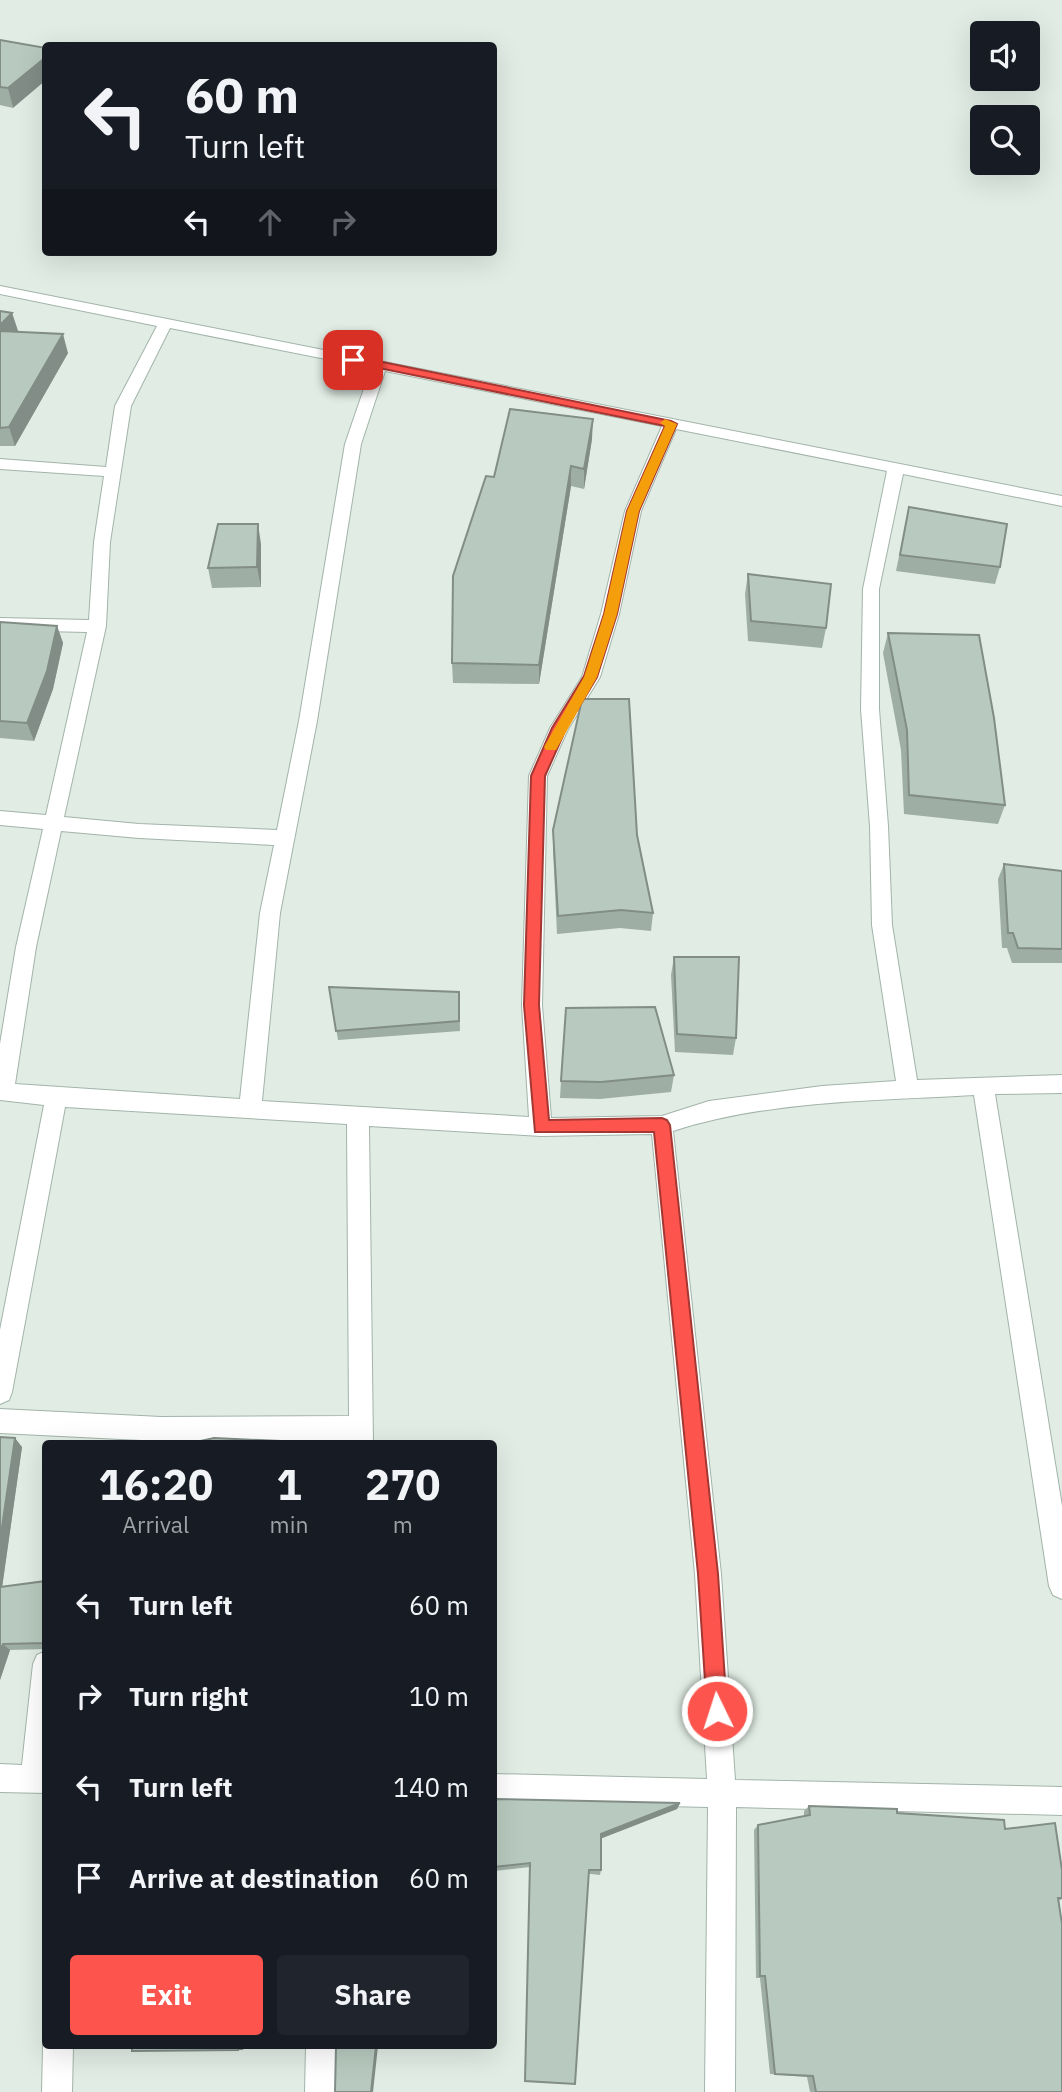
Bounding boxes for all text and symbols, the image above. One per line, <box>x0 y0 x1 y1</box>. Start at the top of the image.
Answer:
map controls <box>970 21 1040 175</box>
button: sound <box>970 21 1040 91</box>
text: 60 m <box>185 63 299 126</box>
icon: left <box>70 70 161 161</box>
button: search <box>970 105 1040 175</box>
text: Turn left <box>185 125 305 167</box>
icon: left <box>178 203 216 241</box>
icon: ahead <box>251 203 289 241</box>
icon: right <box>324 203 362 241</box>
pin <box>323 330 383 390</box>
icon: arrive <box>334 341 372 379</box>
text: 16:20 <box>98 1457 213 1512</box>
text: 1 <box>276 1457 302 1512</box>
text: 270 <box>365 1457 441 1512</box>
text: Arrival <box>122 1509 189 1539</box>
text: min <box>270 1509 308 1539</box>
text: m <box>393 1509 413 1539</box>
icon: left <box>70 1586 108 1624</box>
text: Turn left <box>129 1588 232 1622</box>
text: 60 m <box>409 1588 469 1622</box>
position arrow <box>680 1674 754 1748</box>
icon: right <box>70 1677 108 1715</box>
text: Turn right <box>129 1679 248 1713</box>
text: 10 m <box>409 1679 469 1713</box>
icon: left <box>70 1768 108 1806</box>
text: Turn left <box>129 1770 232 1804</box>
text: 140 m <box>393 1770 469 1804</box>
icon: arrive <box>70 1859 108 1897</box>
text: Arrive at destination <box>129 1861 379 1895</box>
text: 60 m <box>409 1861 469 1895</box>
button: Exit <box>70 1955 263 2035</box>
button: Share <box>277 1955 469 2035</box>

